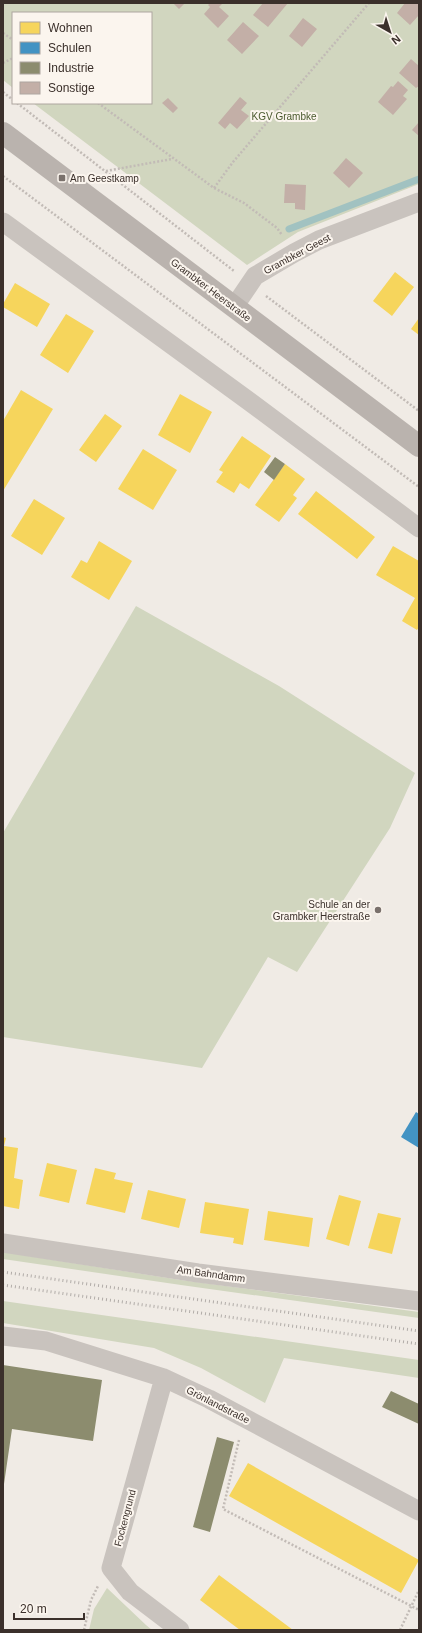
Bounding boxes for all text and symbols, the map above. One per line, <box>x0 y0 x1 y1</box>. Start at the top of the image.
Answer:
legend <box>12 12 152 104</box>
north arrow <box>370 12 410 52</box>
text: Wohnen <box>48 21 92 35</box>
text: N <box>389 33 403 47</box>
text: Schulen <box>48 41 91 55</box>
text: Industrie <box>48 61 94 75</box>
text: Sonstige <box>48 81 95 95</box>
park label: KGV Grambke <box>251 111 317 122</box>
marker: Am Geestkamp <box>57 173 67 183</box>
place label: Am Geestkamp <box>70 173 139 184</box>
street label: Grambker Geest <box>262 232 332 276</box>
street label: Grambker Heerstraße <box>169 256 253 324</box>
place label: Schule an der Grambker Heerstraße <box>273 899 371 922</box>
marker: Schule an der Grambker Heerstraße <box>373 905 383 915</box>
street label: Am Bahndamm <box>176 1264 246 1284</box>
street label: Grönlandstraße <box>185 1384 252 1426</box>
street label: Fockengrund <box>112 1488 138 1548</box>
scale bar <box>14 1595 84 1621</box>
text: 20 m <box>20 1602 47 1616</box>

